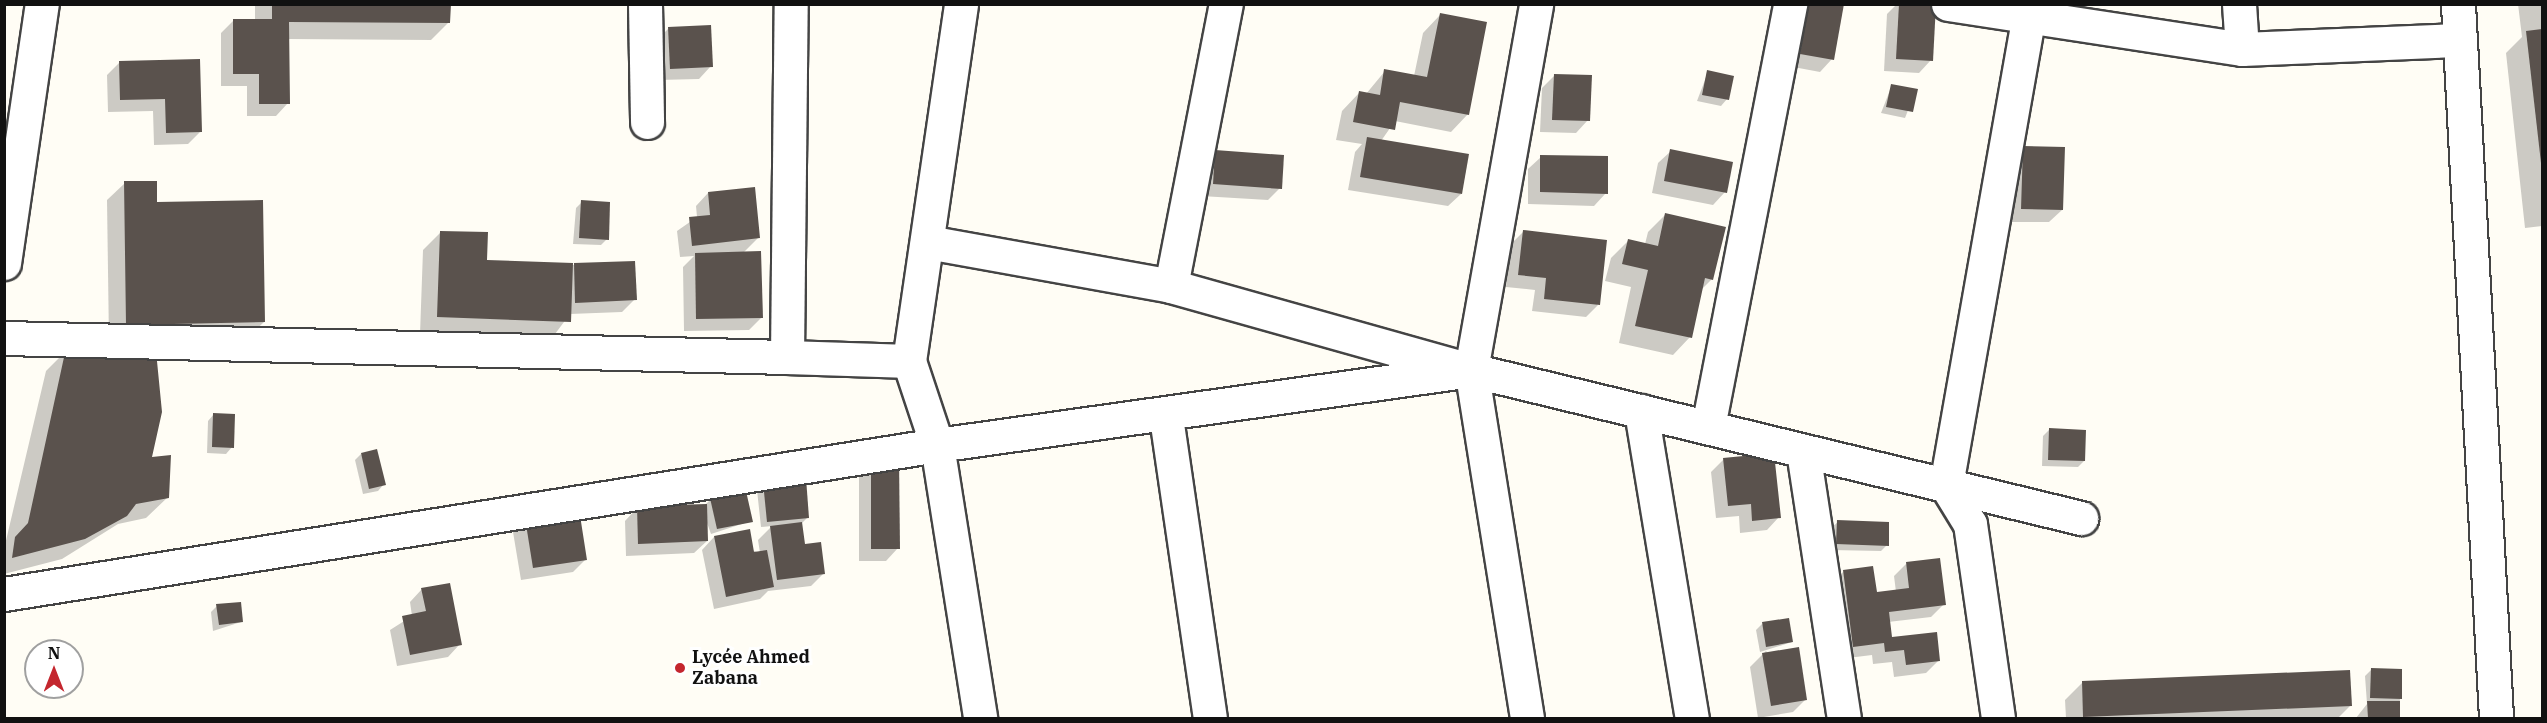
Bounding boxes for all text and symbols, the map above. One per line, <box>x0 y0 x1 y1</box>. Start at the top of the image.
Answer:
north arrow <box>24 639 84 699</box>
text: N <box>48 643 60 663</box>
place label: Lycée Ahmed Zabana <box>692 647 810 690</box>
marker: Lycée Ahmed Zabana <box>673 661 687 675</box>

